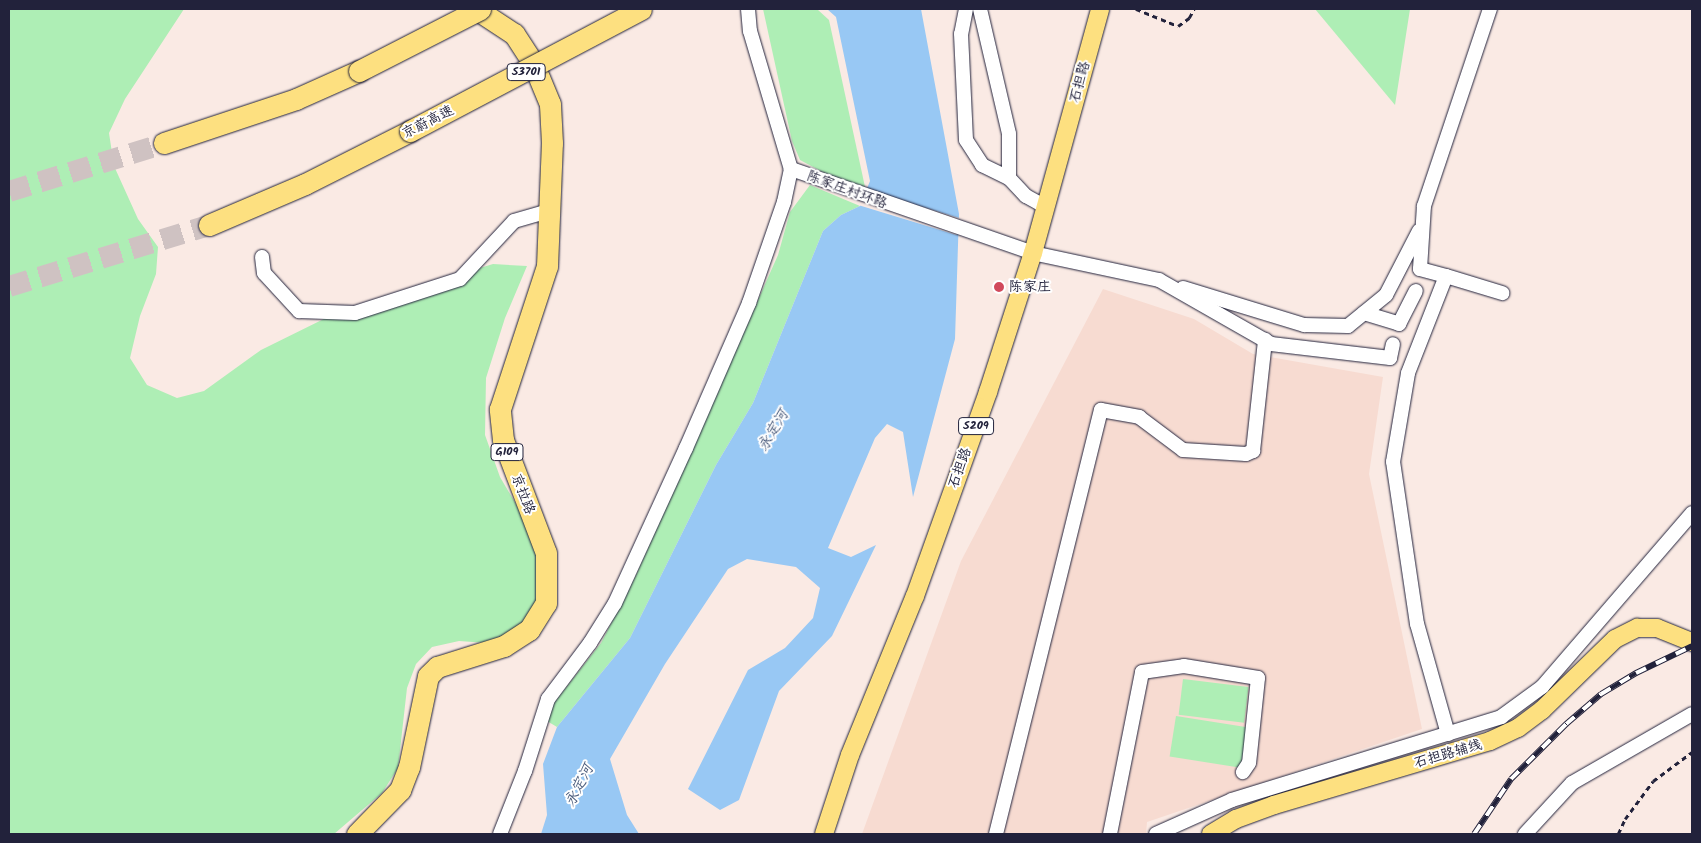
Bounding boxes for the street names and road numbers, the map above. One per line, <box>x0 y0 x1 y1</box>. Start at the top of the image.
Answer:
street label: 石担路 <box>1066 60 1094 104</box>
road number: S3701 <box>506 62 546 82</box>
street label: 京蔚高速 <box>399 102 457 142</box>
street label: 陈家庄村环路 <box>805 168 889 212</box>
road number: S209 <box>957 416 995 436</box>
road number: G109 <box>490 442 524 462</box>
street label: 石担路 <box>945 445 975 491</box>
street label: 京拉路 <box>508 471 538 517</box>
street label: 石担路辅线 <box>1412 736 1484 772</box>

